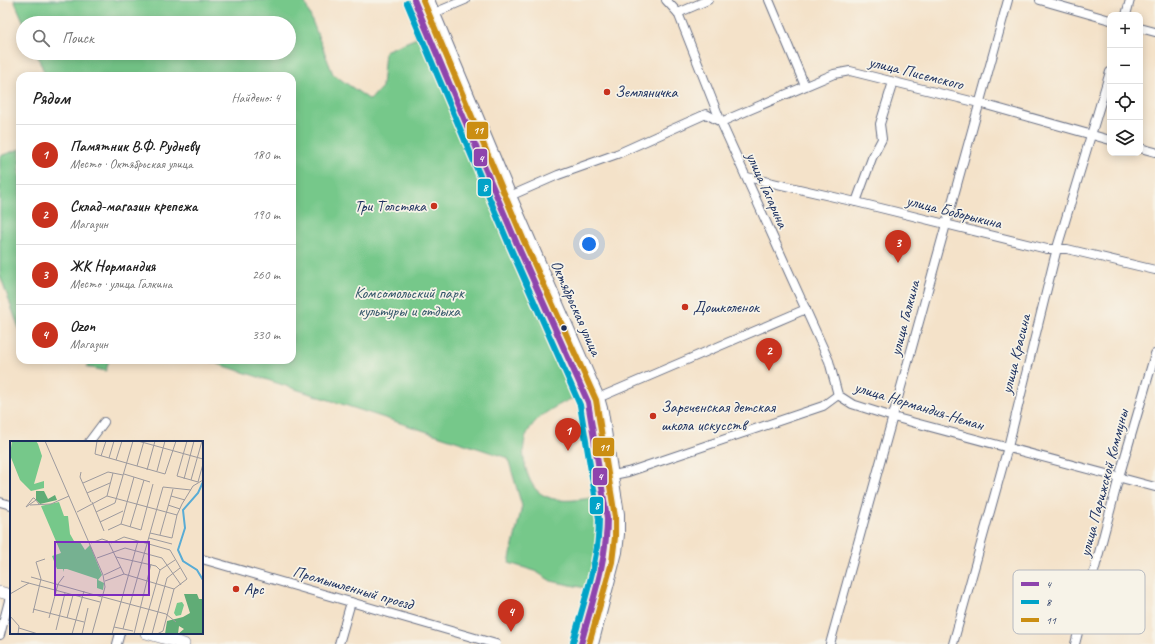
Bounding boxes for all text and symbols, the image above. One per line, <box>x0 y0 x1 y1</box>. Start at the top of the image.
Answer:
map controls <box>1107 12 1143 156</box>
button: + <box>1107 12 1143 48</box>
search box <box>16 16 296 60</box>
icon: search <box>30 27 52 49</box>
text: Поиск <box>62 29 94 48</box>
button: − <box>1107 48 1143 84</box>
street label: улица Писемского <box>866 51 967 95</box>
place label: Земляничка <box>615 82 678 102</box>
button: locate <box>1107 84 1143 120</box>
marker: Земляничка <box>602 87 612 97</box>
text: Рядом <box>32 88 70 109</box>
text: Найдено: 4 <box>232 90 280 106</box>
button: layers <box>1107 120 1143 156</box>
line badge: 11 <box>466 121 489 140</box>
text: 11 <box>473 123 484 137</box>
text: Памятник В.Ф. Рудневу <box>70 137 199 156</box>
text: 1 <box>42 147 48 163</box>
text: 180 m <box>252 147 280 163</box>
line badge: 4 <box>473 148 488 167</box>
street label: улица Гагарина <box>741 148 793 232</box>
text: 4 <box>479 151 486 165</box>
text: Место · Октябрьская улица <box>70 156 193 172</box>
line badge: 8 <box>477 178 492 197</box>
text: 8 <box>483 180 490 194</box>
street label: улица Боборыкина <box>903 190 1005 234</box>
place label: Три Толстяка <box>354 196 427 216</box>
text: Склад-магазин крепежа <box>70 197 197 216</box>
marker: Три Толстяка <box>429 201 439 211</box>
text: 2 <box>42 207 48 223</box>
text: 190 m <box>252 207 280 223</box>
text: Магазин <box>70 216 108 232</box>
pin: 3 <box>885 230 911 263</box>
your location <box>579 234 599 254</box>
text: ЖК Нормандия <box>70 257 155 276</box>
street label: Октябрьская улица <box>546 257 607 360</box>
text: 3 <box>42 267 48 283</box>
text: 260 m <box>252 267 280 283</box>
text: Место · улица Галкина <box>70 276 172 292</box>
street label: улица Галкина <box>885 277 925 359</box>
park label: Комсомольский парк культуры и отдыха <box>354 283 465 321</box>
place label: Дошколенок <box>693 297 760 317</box>
marker: Дошколенок <box>680 302 690 312</box>
street label: улица Красина <box>996 311 1036 397</box>
text: Ozon <box>70 317 95 336</box>
unlabelled marker <box>559 323 569 333</box>
text: 4 <box>42 327 48 343</box>
text: 330 m <box>252 327 280 343</box>
text: Магазин <box>70 336 108 352</box>
pin: 2 <box>756 338 782 371</box>
street label: улица Нормандия-Неман <box>851 377 987 436</box>
place label: Зареченская детская школа искусств <box>661 397 776 435</box>
street label: улица Парижской Коммуны <box>1074 406 1134 560</box>
marker: Зареченская детская школа искусств <box>648 411 658 421</box>
pin: 1 <box>555 418 581 451</box>
line badge: 11 <box>592 437 615 457</box>
text: 11 <box>599 440 610 454</box>
inset map <box>10 441 203 634</box>
line badge: 4 <box>592 467 608 486</box>
text: 4 <box>598 469 605 483</box>
line badge: 8 <box>589 496 604 515</box>
text: 8 <box>595 498 602 512</box>
street label: Промышленный проезд <box>291 561 417 615</box>
legend <box>1013 570 1145 634</box>
text: 4 <box>1046 577 1052 591</box>
place label: Арс <box>244 579 265 599</box>
marker: Арс <box>231 584 241 594</box>
text: 8 <box>1046 595 1052 609</box>
pin: 4 <box>498 599 524 632</box>
text: 11 <box>1046 613 1057 627</box>

